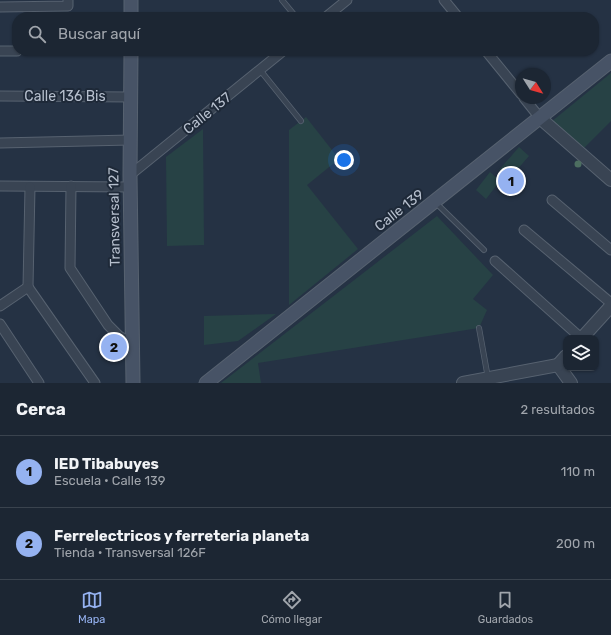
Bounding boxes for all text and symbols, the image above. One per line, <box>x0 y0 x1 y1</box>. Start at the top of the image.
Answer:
search box <box>12 12 599 56</box>
icon: search <box>26 23 48 45</box>
text: Buscar aquí <box>58 25 140 43</box>
north arrow <box>515 68 551 104</box>
street label: Calle 136 Bis <box>24 88 106 105</box>
street label: Calle 137 <box>180 89 235 138</box>
your location <box>334 150 354 170</box>
pin: 1 <box>498 166 524 196</box>
street label: Transversal 127 <box>105 167 124 267</box>
street label: Calle 139 <box>371 186 427 235</box>
pin: 2 <box>101 332 127 362</box>
map controls <box>563 335 599 371</box>
button: layers <box>563 335 599 371</box>
text: Cerca <box>16 399 66 419</box>
text: 2 resultados <box>520 402 595 417</box>
text: IED Tibabuyes <box>54 455 159 473</box>
text: 1 <box>26 464 32 479</box>
text: 110 m <box>561 464 595 479</box>
text: Escuela · Calle 139 <box>54 473 166 488</box>
text: Ferrelectricos y ferreteria planeta <box>54 527 309 545</box>
text: 2 <box>25 536 33 551</box>
text: 200 m <box>556 536 595 551</box>
text: Tienda · Transversal 126F <box>54 545 206 560</box>
tab: Mapa <box>78 589 105 626</box>
tab: Cómo llegar <box>261 589 322 626</box>
tab: Guardados <box>478 589 533 626</box>

